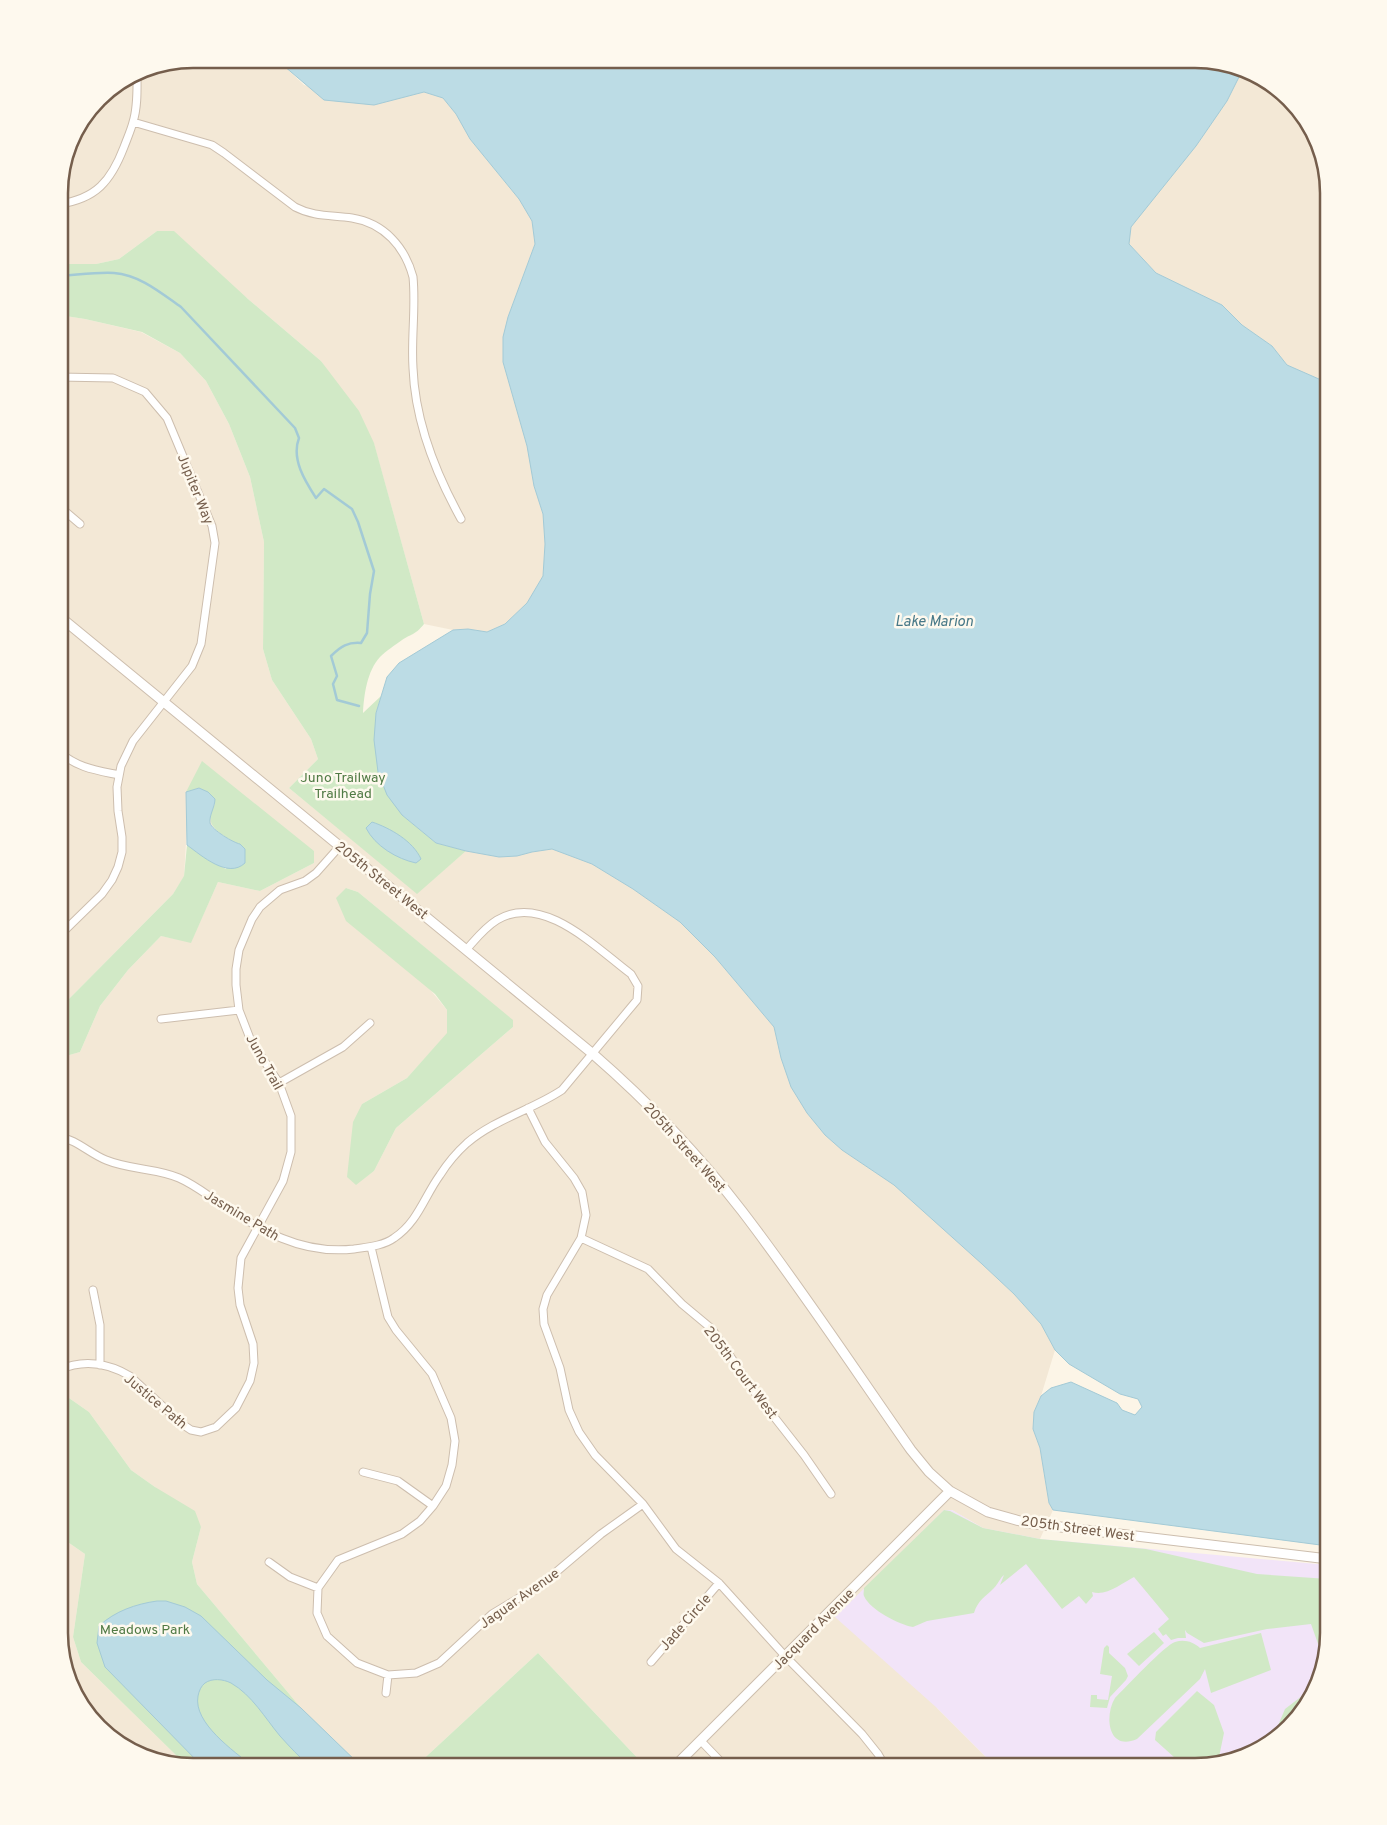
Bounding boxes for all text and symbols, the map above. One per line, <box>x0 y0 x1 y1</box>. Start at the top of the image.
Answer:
street label: Jupiter Way <box>173 452 216 527</box>
water label: Lake Marion <box>895 613 973 632</box>
park label: Juno Trailway Trailhead <box>300 770 386 803</box>
street label: 205th Street West <box>331 839 431 924</box>
street label: Juno Trail <box>241 1032 286 1094</box>
street label: 205th Street West <box>639 1100 729 1196</box>
street label: Jasmine Path <box>201 1187 282 1245</box>
street label: 205th Court West <box>699 1323 780 1423</box>
street label: Justice Path <box>120 1371 190 1433</box>
street label: 205th Street West <box>1020 1513 1136 1546</box>
street label: Jaguar Avenue <box>477 1565 563 1633</box>
street label: Jacquard Avenue <box>770 1586 858 1674</box>
street label: Jade Circle <box>657 1591 715 1655</box>
park label: Meadows Park <box>100 1622 190 1639</box>

